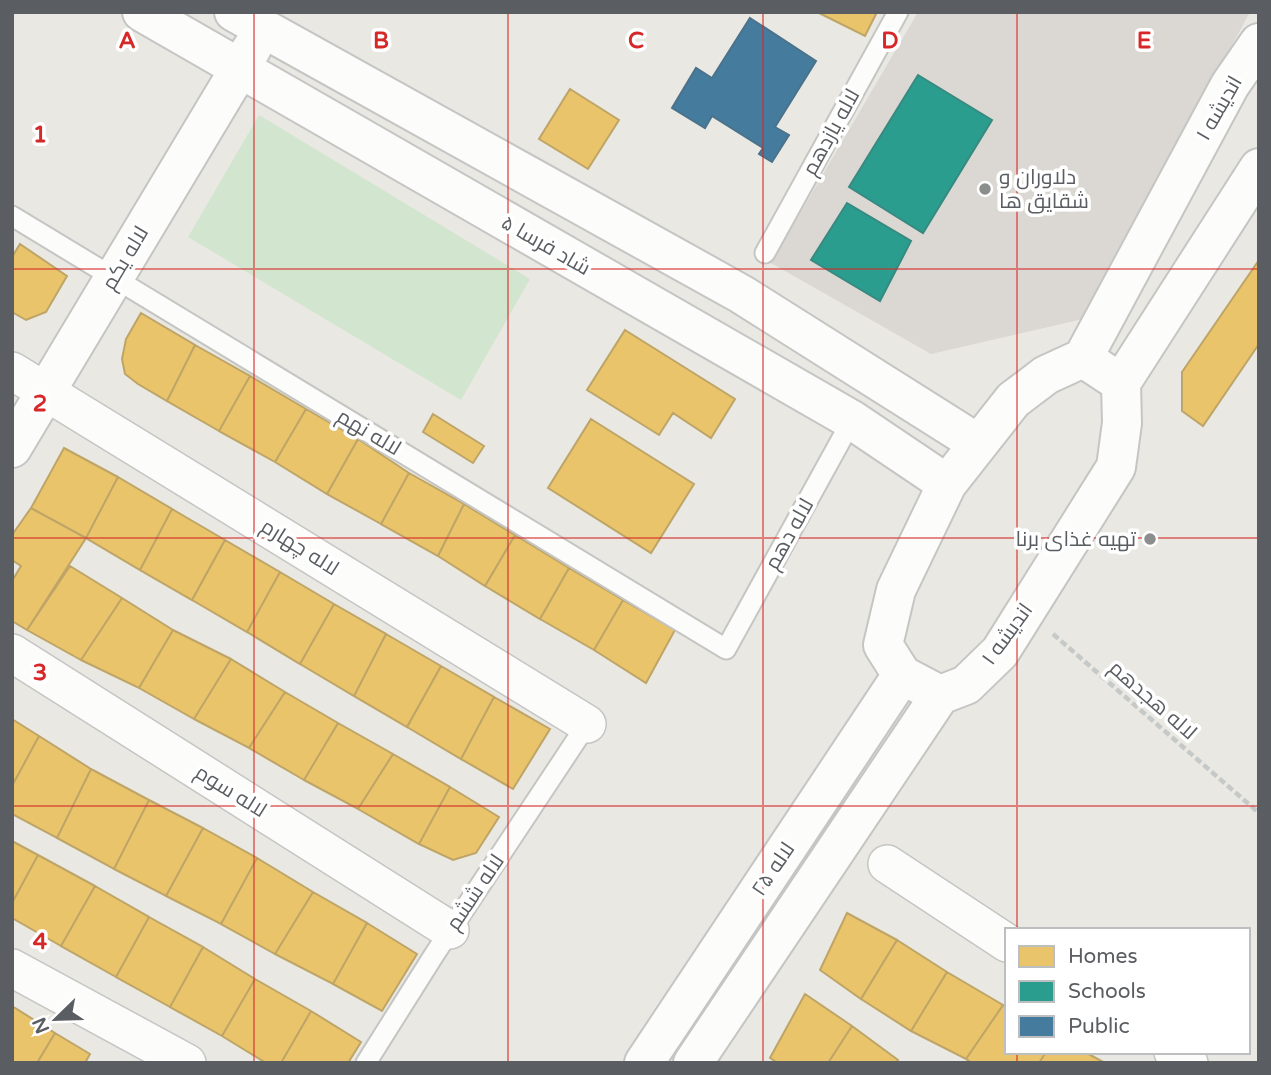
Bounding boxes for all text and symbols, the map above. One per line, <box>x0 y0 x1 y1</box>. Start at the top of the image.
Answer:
text: A <box>118 27 136 55</box>
text: B <box>373 27 389 55</box>
text: C <box>628 27 644 55</box>
text: D <box>881 27 899 55</box>
text: E <box>1137 27 1151 55</box>
street label: اندیشه ۱ <box>1191 72 1248 145</box>
street label: لاله یازدهم <box>797 85 866 180</box>
text: 1 <box>33 121 47 149</box>
place label: دلاوران و شقایق ها <box>999 165 1089 214</box>
marker: دلاوران و شقایق ها <box>977 181 993 197</box>
street label: شاد فرسا ۵ <box>497 210 595 281</box>
street label: لاله یکم <box>97 222 155 295</box>
text: 2 <box>33 390 47 418</box>
street label: لاله نهم <box>332 404 405 462</box>
street label: لاله دهم <box>760 494 820 575</box>
street label: لاله چهارم <box>256 514 343 582</box>
place label: تهیه غذای برنا <box>1015 527 1136 552</box>
marker: تهیه غذای برنا <box>1142 531 1158 547</box>
street label: اندیشه ۱ <box>977 599 1038 670</box>
street label: لاله هجدهم <box>1103 655 1202 746</box>
text: 3 <box>33 659 47 687</box>
street label: لاله سوم <box>190 760 271 824</box>
street label: لاله ۲۵ <box>746 838 800 901</box>
street label: لاله ششم <box>441 850 511 936</box>
text: 4 <box>33 928 48 956</box>
legend <box>1005 928 1250 1054</box>
text: Homes <box>1068 944 1138 969</box>
text: Schools <box>1068 979 1146 1004</box>
north arrow <box>21 984 91 1054</box>
text: N <box>28 1014 54 1037</box>
text: Public <box>1068 1014 1130 1039</box>

